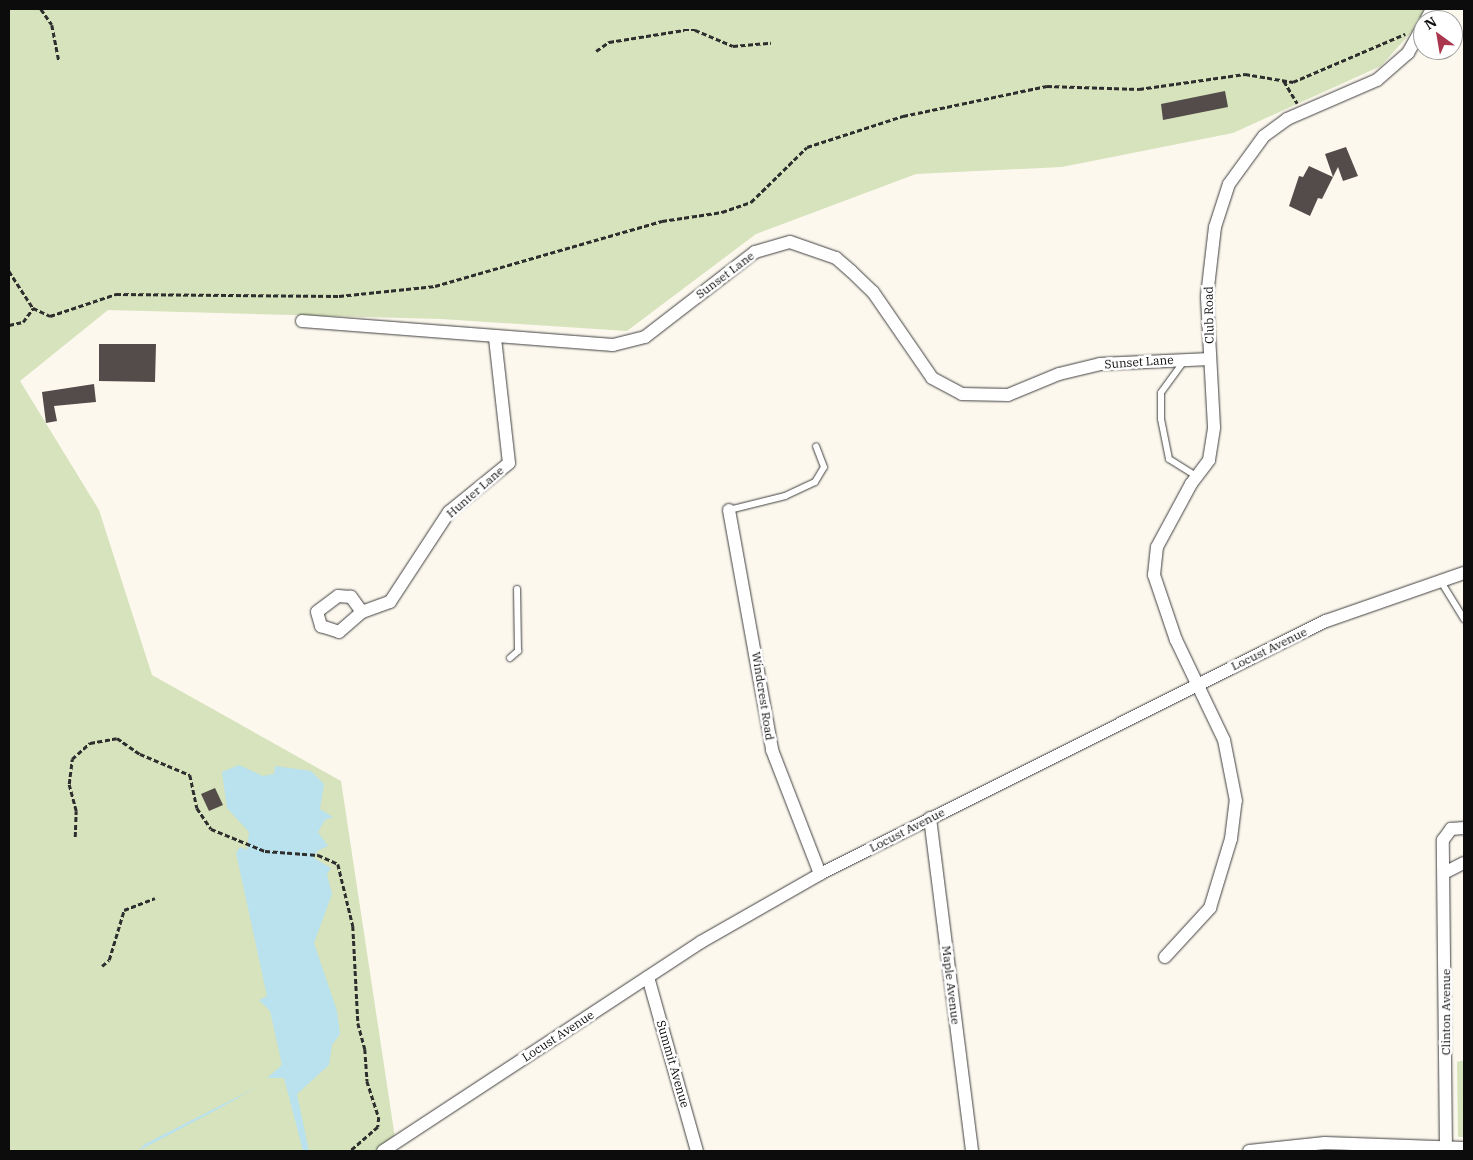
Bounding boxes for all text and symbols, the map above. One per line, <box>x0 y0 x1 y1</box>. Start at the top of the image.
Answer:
north arrow <box>1413 10 1463 60</box>
text: N <box>1421 13 1440 34</box>
street label: Sunset Lane <box>693 248 757 302</box>
street label: Club Road <box>1201 286 1217 344</box>
street label: Sunset Lane <box>1104 352 1174 372</box>
street label: Hunter Lane <box>443 463 507 521</box>
street label: Locust Avenue <box>1229 624 1309 674</box>
street label: Windcrest Road <box>749 651 777 741</box>
street label: Locust Avenue <box>867 805 947 855</box>
street label: Maple Avenue <box>939 945 963 1025</box>
street label: Clinton Avenue <box>1439 969 1453 1055</box>
street label: Locust Avenue <box>519 1007 597 1065</box>
street label: Summit Avenue <box>654 1019 692 1109</box>

